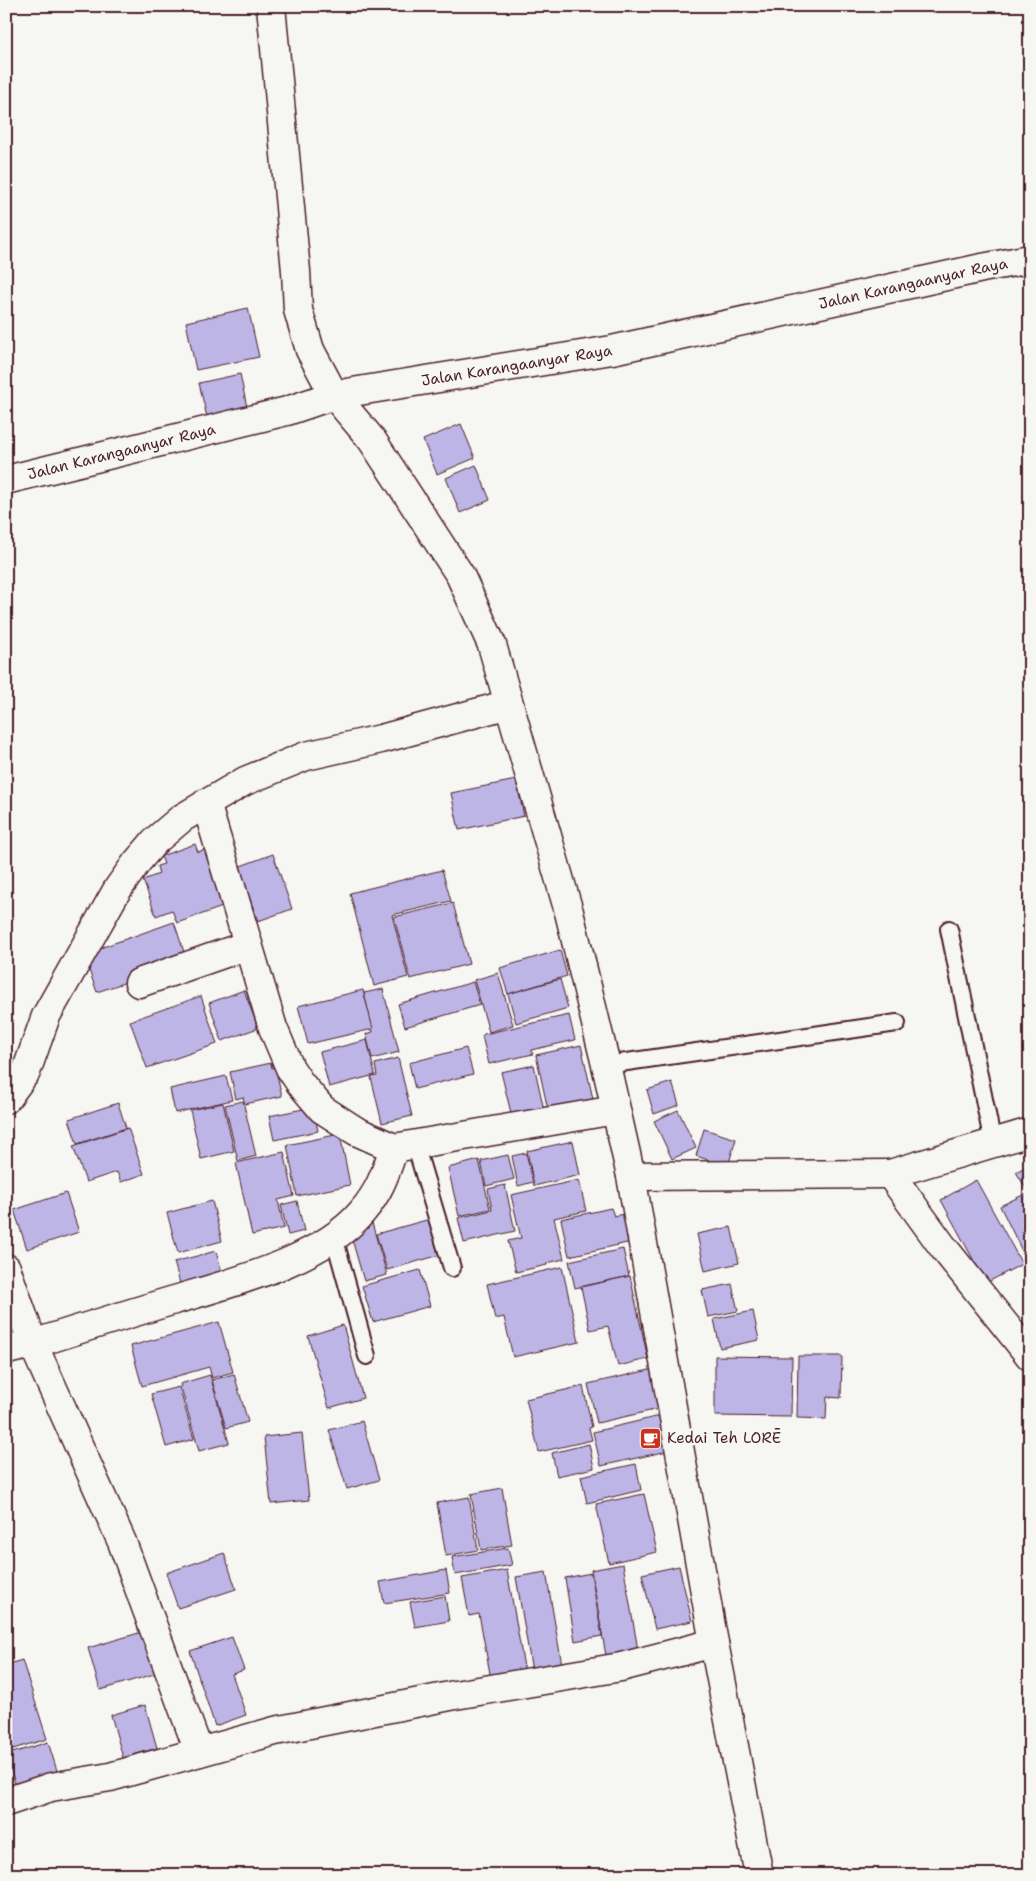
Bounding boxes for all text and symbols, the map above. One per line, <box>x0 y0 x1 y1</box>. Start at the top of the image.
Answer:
street label: Jalan Karangaanyar Raya <box>817 253 1010 314</box>
street label: Jalan Karangaanyar Raya <box>420 340 614 391</box>
street label: Jalan Karangaanyar Raya <box>25 419 218 484</box>
cafe icon: Kedai Teh LORĒ <box>639 1426 663 1450</box>
place label: Kedai Teh LORĒ <box>667 1428 781 1448</box>

